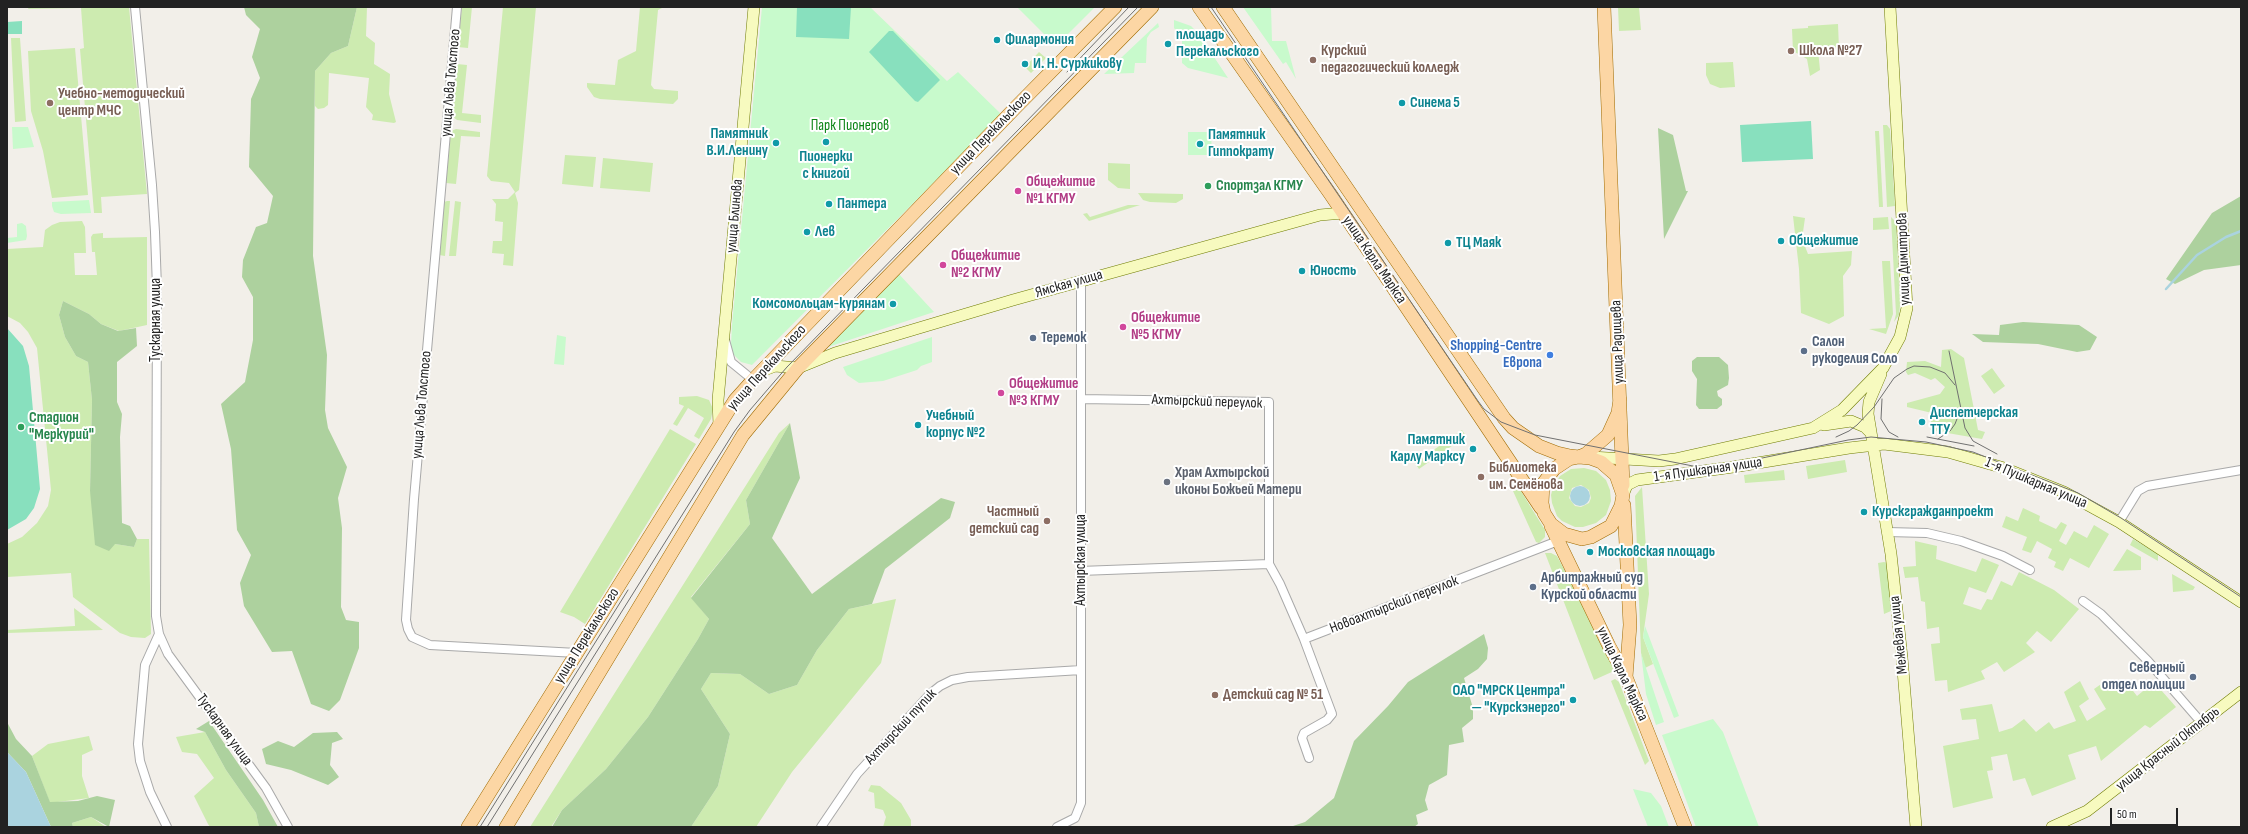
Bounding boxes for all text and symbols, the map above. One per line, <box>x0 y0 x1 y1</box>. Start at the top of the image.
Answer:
place label: площадь Перекальского <box>1176 26 1259 61</box>
street label: улица Льва Толстого <box>437 28 465 138</box>
place label: Филармония <box>1005 31 1074 49</box>
marker: Филармония <box>992 35 1002 45</box>
marker: площадь Перекальского <box>1163 39 1173 49</box>
place label: Курский педагогический колледж <box>1321 42 1459 77</box>
place label: Школа №27 <box>1799 42 1862 60</box>
marker: Школа №27 <box>1786 46 1796 56</box>
place label: И. Н. Суржикову <box>1033 55 1122 73</box>
marker: Курский педагогический колледж <box>1308 55 1318 65</box>
marker: И. Н. Суржикову <box>1020 59 1030 69</box>
place label: Учебно-методический центр МЧС <box>58 85 185 120</box>
street label: улица Перекальского <box>947 87 1035 179</box>
place label: Синема 5 <box>1410 94 1460 112</box>
marker: Учебно-методический центр МЧС <box>45 98 55 108</box>
marker: Синема 5 <box>1397 98 1407 108</box>
park label: Парк Пионеров <box>811 117 889 135</box>
place label: Памятник В.И.Ленину <box>707 125 768 160</box>
place label: Памятник Гиппократу <box>1208 126 1274 161</box>
marker: Пионерки с книгой <box>821 137 831 147</box>
marker: Памятник В.И.Ленину <box>771 138 781 148</box>
marker: Памятник Гиппократу <box>1195 139 1205 149</box>
place label: Пионерки с книгой <box>799 148 853 183</box>
place label: Общежитие №1 КГМУ <box>1026 173 1095 208</box>
place label: Спортзал КГМУ <box>1216 177 1303 195</box>
street label: улица Блинова <box>723 178 747 254</box>
marker: Спортзал КГМУ <box>1203 181 1213 191</box>
marker: Общежитие №1 КГМУ <box>1013 186 1023 196</box>
place label: Пантера <box>837 195 887 213</box>
marker: Пантера <box>824 199 834 209</box>
street label: улица Димитрова <box>1893 212 1915 306</box>
street label: улица Карла Маркса <box>1338 213 1410 307</box>
place label: Лев <box>815 223 835 241</box>
marker: Лев <box>802 227 812 237</box>
place label: Общежитие <box>1789 232 1858 250</box>
place label: ТЦ Маяк <box>1456 234 1501 252</box>
marker: Общежитие <box>1776 236 1786 246</box>
marker: ТЦ Маяк <box>1443 238 1453 248</box>
place label: Общежитие №2 КГМУ <box>951 247 1020 282</box>
marker: Общежитие №2 КГМУ <box>938 260 948 270</box>
place label: Юность <box>1310 262 1356 280</box>
street label: Ямская улица <box>1033 266 1105 302</box>
marker: Юность <box>1297 266 1307 276</box>
street label: Тускарная улица <box>147 278 165 362</box>
place label: Комсомольцам-курянам <box>752 295 885 313</box>
marker: Комсомольцам-курянам <box>888 299 898 309</box>
street label: улица Радищева <box>1608 300 1628 384</box>
place label: Общежитие №5 КГМУ <box>1131 309 1200 344</box>
street label: улица Перекальского <box>724 321 810 415</box>
marker: Общежитие №5 КГМУ <box>1118 322 1128 332</box>
place label: Теремок <box>1041 329 1086 347</box>
marker: Теремок <box>1028 333 1038 343</box>
place label: Салон рукоделия Соло <box>1812 333 1898 368</box>
place label: Shopping-Centre Европа <box>1450 337 1542 372</box>
marker: Салон рукоделия Соло <box>1799 346 1809 356</box>
street label: улица Льва Толстого <box>408 350 436 460</box>
marker: Shopping-Centre Европа <box>1545 350 1555 360</box>
place label: Общежитие №3 КГМУ <box>1009 375 1078 410</box>
marker: Общежитие №3 КГМУ <box>996 388 1006 398</box>
street label: Ахтырский переулок <box>1151 391 1263 413</box>
place label: Диспетчерская ТТУ <box>1930 404 2018 439</box>
place label: Учебный корпус №2 <box>926 407 985 442</box>
place label: Стадион "Меркурий" <box>29 409 94 444</box>
marker: Диспетчерская ТТУ <box>1917 417 1927 427</box>
marker: Учебный корпус №2 <box>913 420 923 430</box>
marker: Стадион "Меркурий" <box>16 422 26 432</box>
place label: Памятник Карлу Марксу <box>1390 431 1465 466</box>
marker: Памятник Карлу Марксу <box>1468 444 1478 454</box>
street label: 1-я Пушкарная улица <box>1653 453 1763 487</box>
street label: 1-я Пушкарная улица <box>1982 453 2090 513</box>
place label: Библиотека им. Семёнова <box>1489 459 1563 494</box>
place label: Храм Ахтырской иконы Божьей Матери <box>1175 464 1301 499</box>
marker: Библиотека им. Семёнова <box>1476 472 1486 482</box>
marker: Храм Ахтырской иконы Божьей Матери <box>1162 477 1172 487</box>
place label: Частный детский сад <box>969 503 1039 538</box>
place label: Курскгражданпроект <box>1872 503 1993 521</box>
marker: Курскгражданпроект <box>1859 507 1869 517</box>
street label: Ахтырская улица <box>1072 514 1090 606</box>
marker: Частный детский сад <box>1042 516 1052 526</box>
place label: Московская площадь <box>1598 543 1715 561</box>
marker: Московская площадь <box>1585 547 1595 557</box>
place label: Арбитражный суд Курской области <box>1541 569 1643 604</box>
street label: Новоахтырский переулок <box>1327 572 1461 638</box>
marker: Арбитражный суд Курской области <box>1528 582 1538 592</box>
street label: улица Перекальского <box>550 585 624 687</box>
street label: Межевая улица <box>1886 595 1912 675</box>
street label: улица Карла Маркса <box>1592 624 1652 724</box>
place label: Северный отдел полиции <box>2102 659 2185 694</box>
marker: Северный отдел полиции <box>2188 672 2198 682</box>
place label: ОАО "МРСК Центра" — "Курскэнерго" <box>1453 682 1565 717</box>
street label: Ахтырский тупик <box>861 685 941 769</box>
place label: Детский сад № 51 <box>1223 686 1323 704</box>
marker: Детский сад № 51 <box>1210 690 1220 700</box>
street label: Тускарная улица <box>192 691 256 769</box>
marker: ОАО "МРСК Центра" — "Курскэнерго" <box>1568 695 1578 705</box>
street label: улица Красный Октябрь <box>2113 703 2223 795</box>
scale bar <box>2112 800 2180 826</box>
text: 50 m <box>2117 807 2137 822</box>

